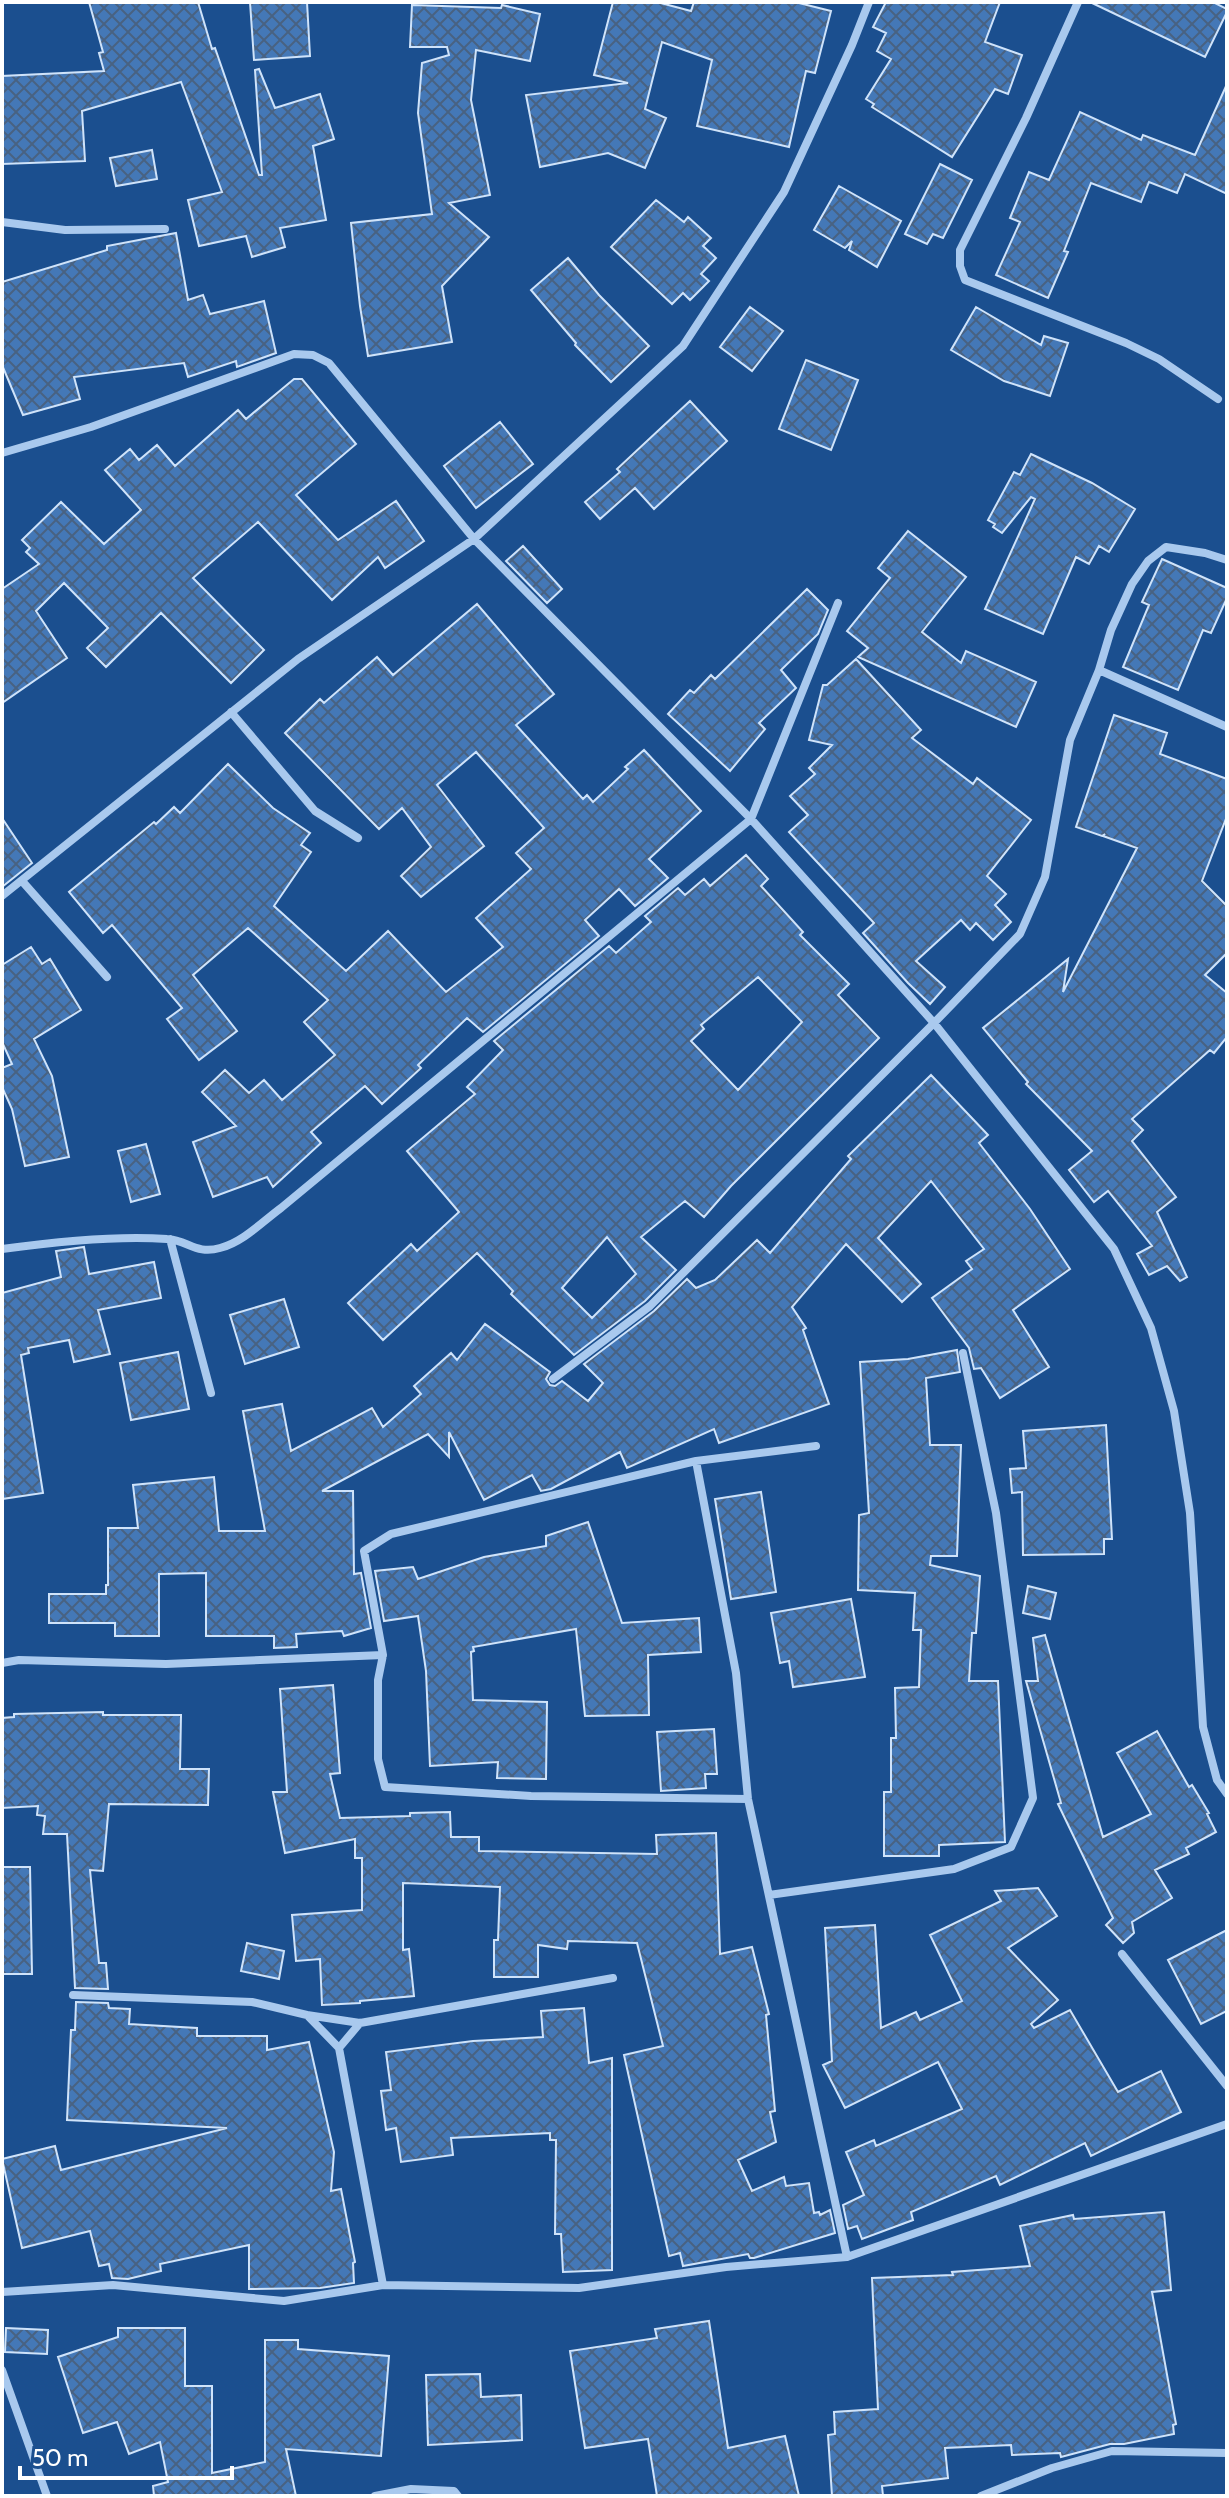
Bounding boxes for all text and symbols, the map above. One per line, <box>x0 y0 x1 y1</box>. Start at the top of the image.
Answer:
scale bar <box>20 2430 232 2480</box>
text: 50 m <box>32 2443 88 2472</box>

